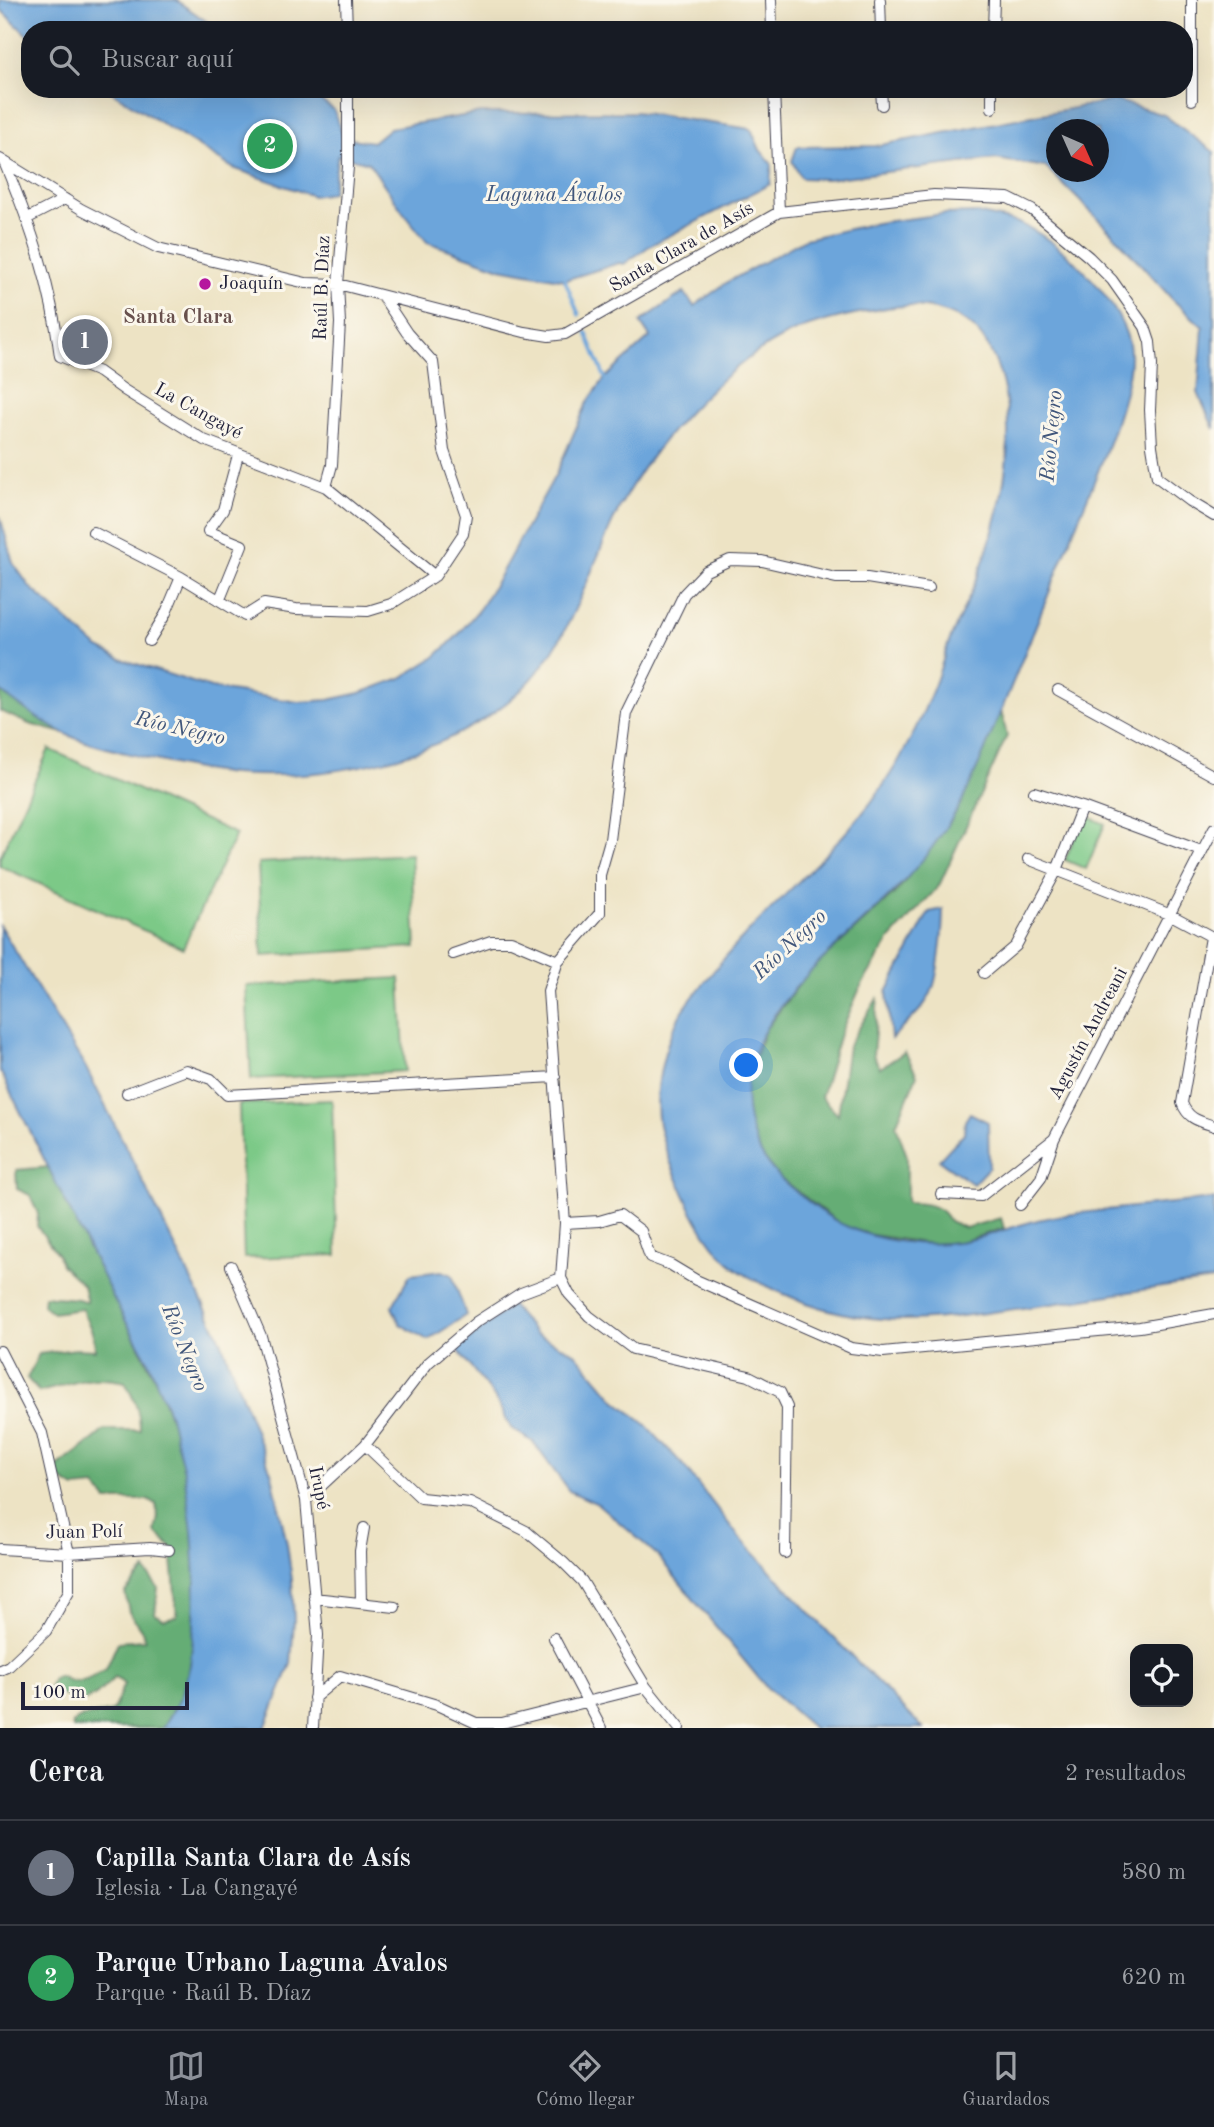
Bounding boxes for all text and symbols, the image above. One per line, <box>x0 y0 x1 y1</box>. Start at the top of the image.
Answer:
search box <box>21 21 1193 98</box>
icon: search <box>45 41 83 79</box>
text: Buscar aquí <box>101 47 233 73</box>
north arrow <box>1046 119 1109 182</box>
pin: 2 <box>247 120 293 172</box>
water label: Laguna Ávalos <box>485 180 622 206</box>
street label: Santa Clara de Asís <box>607 199 757 297</box>
street label: Raúl B. Díaz <box>312 235 334 341</box>
place label: Joaquín <box>219 275 283 294</box>
marker: Joaquín <box>197 276 213 292</box>
district label: Santa Clara <box>123 307 233 328</box>
pin: 1 <box>62 316 108 368</box>
street label: La Cangayé <box>151 380 245 444</box>
water label: Río Negro <box>1037 389 1066 484</box>
water label: Río Negro <box>132 708 227 750</box>
water label: Río Negro <box>749 906 831 985</box>
street label: Agustín Andreani <box>1046 965 1132 1103</box>
your location <box>729 1048 763 1082</box>
water label: Río Negro <box>157 1301 211 1394</box>
street label: Irupé <box>304 1464 332 1512</box>
street label: Juan Polí <box>45 1523 124 1543</box>
map controls <box>1130 1644 1193 1707</box>
button: locate <box>1130 1644 1193 1707</box>
scale bar <box>21 1679 189 1711</box>
text: 100 m <box>32 1684 85 1703</box>
text: Cerca <box>28 1758 104 1788</box>
text: 2 resultados <box>1065 1762 1186 1785</box>
text: Capilla Santa Clara de Asís <box>95 1846 411 1872</box>
text: 1 <box>44 1861 58 1884</box>
text: 580 m <box>1121 1861 1186 1884</box>
text: Iglesia · La Cangayé <box>95 1877 298 1900</box>
text: Parque Urbano Laguna Ávalos <box>95 1951 448 1977</box>
text: 2 <box>44 1966 58 1989</box>
text: 620 m <box>1121 1966 1186 1989</box>
text: Parque · Raúl B. Díaz <box>95 1982 311 2005</box>
tab: Mapa <box>164 2047 208 2112</box>
tab: Cómo llegar <box>536 2047 635 2112</box>
tab: Guardados <box>962 2047 1050 2112</box>

